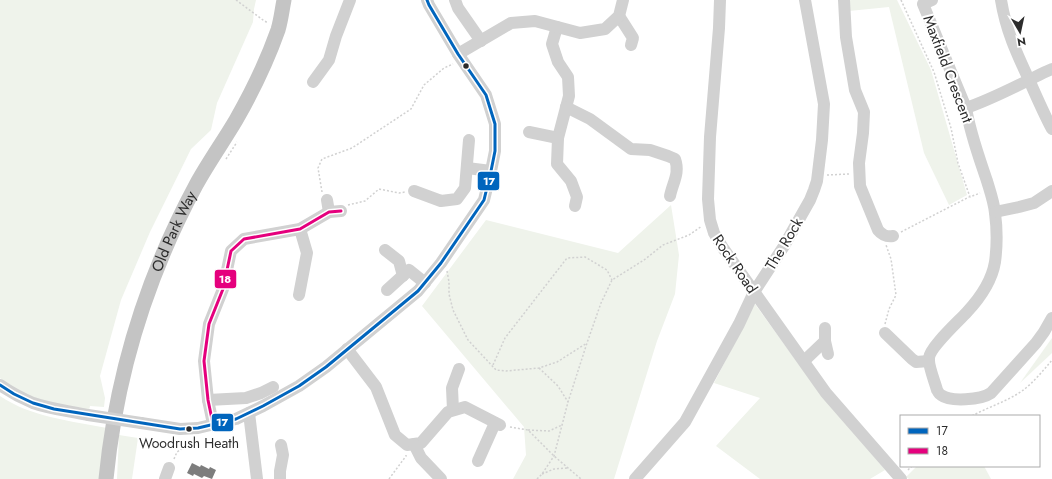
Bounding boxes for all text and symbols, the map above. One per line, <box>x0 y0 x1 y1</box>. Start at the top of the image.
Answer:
street label: Maxfield Crescent <box>917 12 979 126</box>
north arrow <box>1000 12 1040 52</box>
text: N <box>1016 33 1027 50</box>
unlabelled marker <box>461 61 471 71</box>
line badge: 17 <box>477 171 500 191</box>
text: 17 <box>483 173 495 189</box>
street label: Old Park Way <box>146 187 202 275</box>
street label: The Rock <box>760 213 808 274</box>
street label: Rock Road <box>707 230 763 298</box>
line badge: 18 <box>214 269 237 289</box>
text: 18 <box>219 271 231 287</box>
line badge: 17 <box>211 413 234 432</box>
text: 17 <box>216 414 228 430</box>
legend <box>900 415 1040 467</box>
text: 17 <box>936 422 948 440</box>
marker: Woodrush Heath <box>184 424 194 434</box>
place label: Woodrush Heath <box>139 433 239 453</box>
text: 18 <box>936 442 948 460</box>

